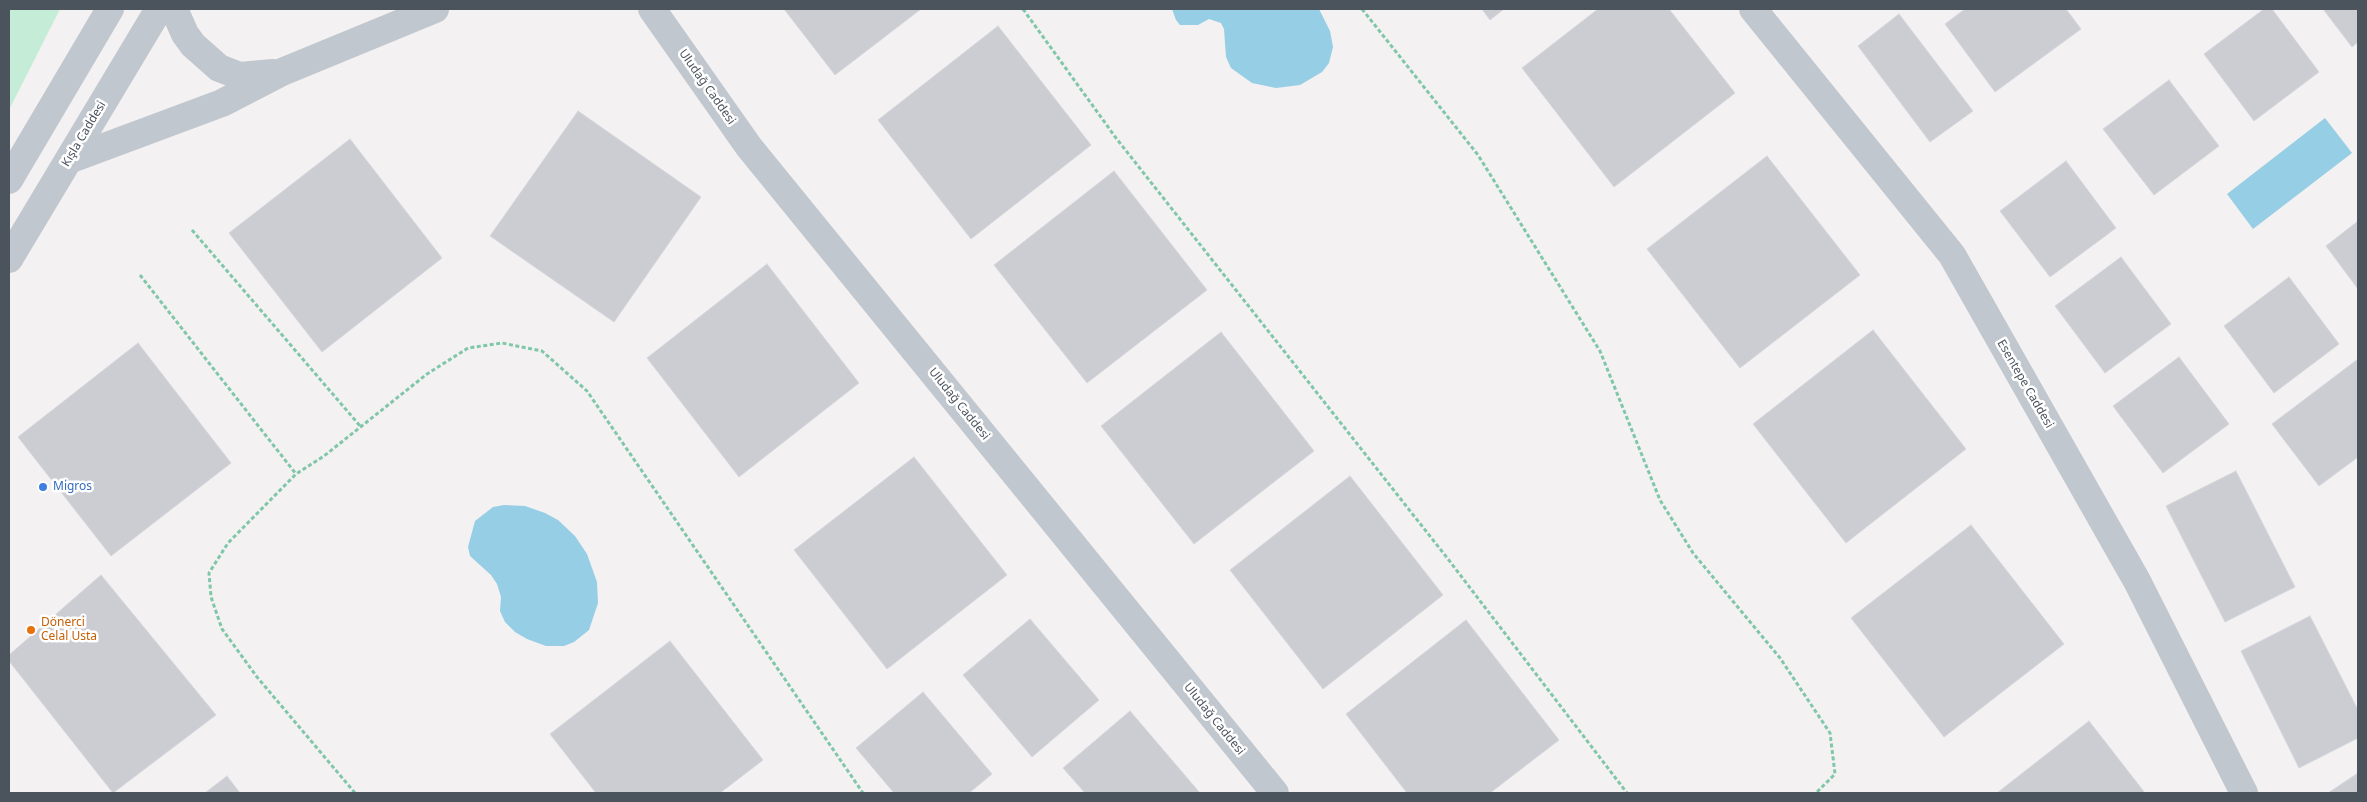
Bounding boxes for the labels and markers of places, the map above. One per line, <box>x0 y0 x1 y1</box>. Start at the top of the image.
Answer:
place label: Migros <box>53 480 92 494</box>
marker: Migros <box>37 481 49 493</box>
place label: Dönerci Celal Usta <box>41 616 97 644</box>
marker: Dönerci Celal Usta <box>25 624 37 636</box>

